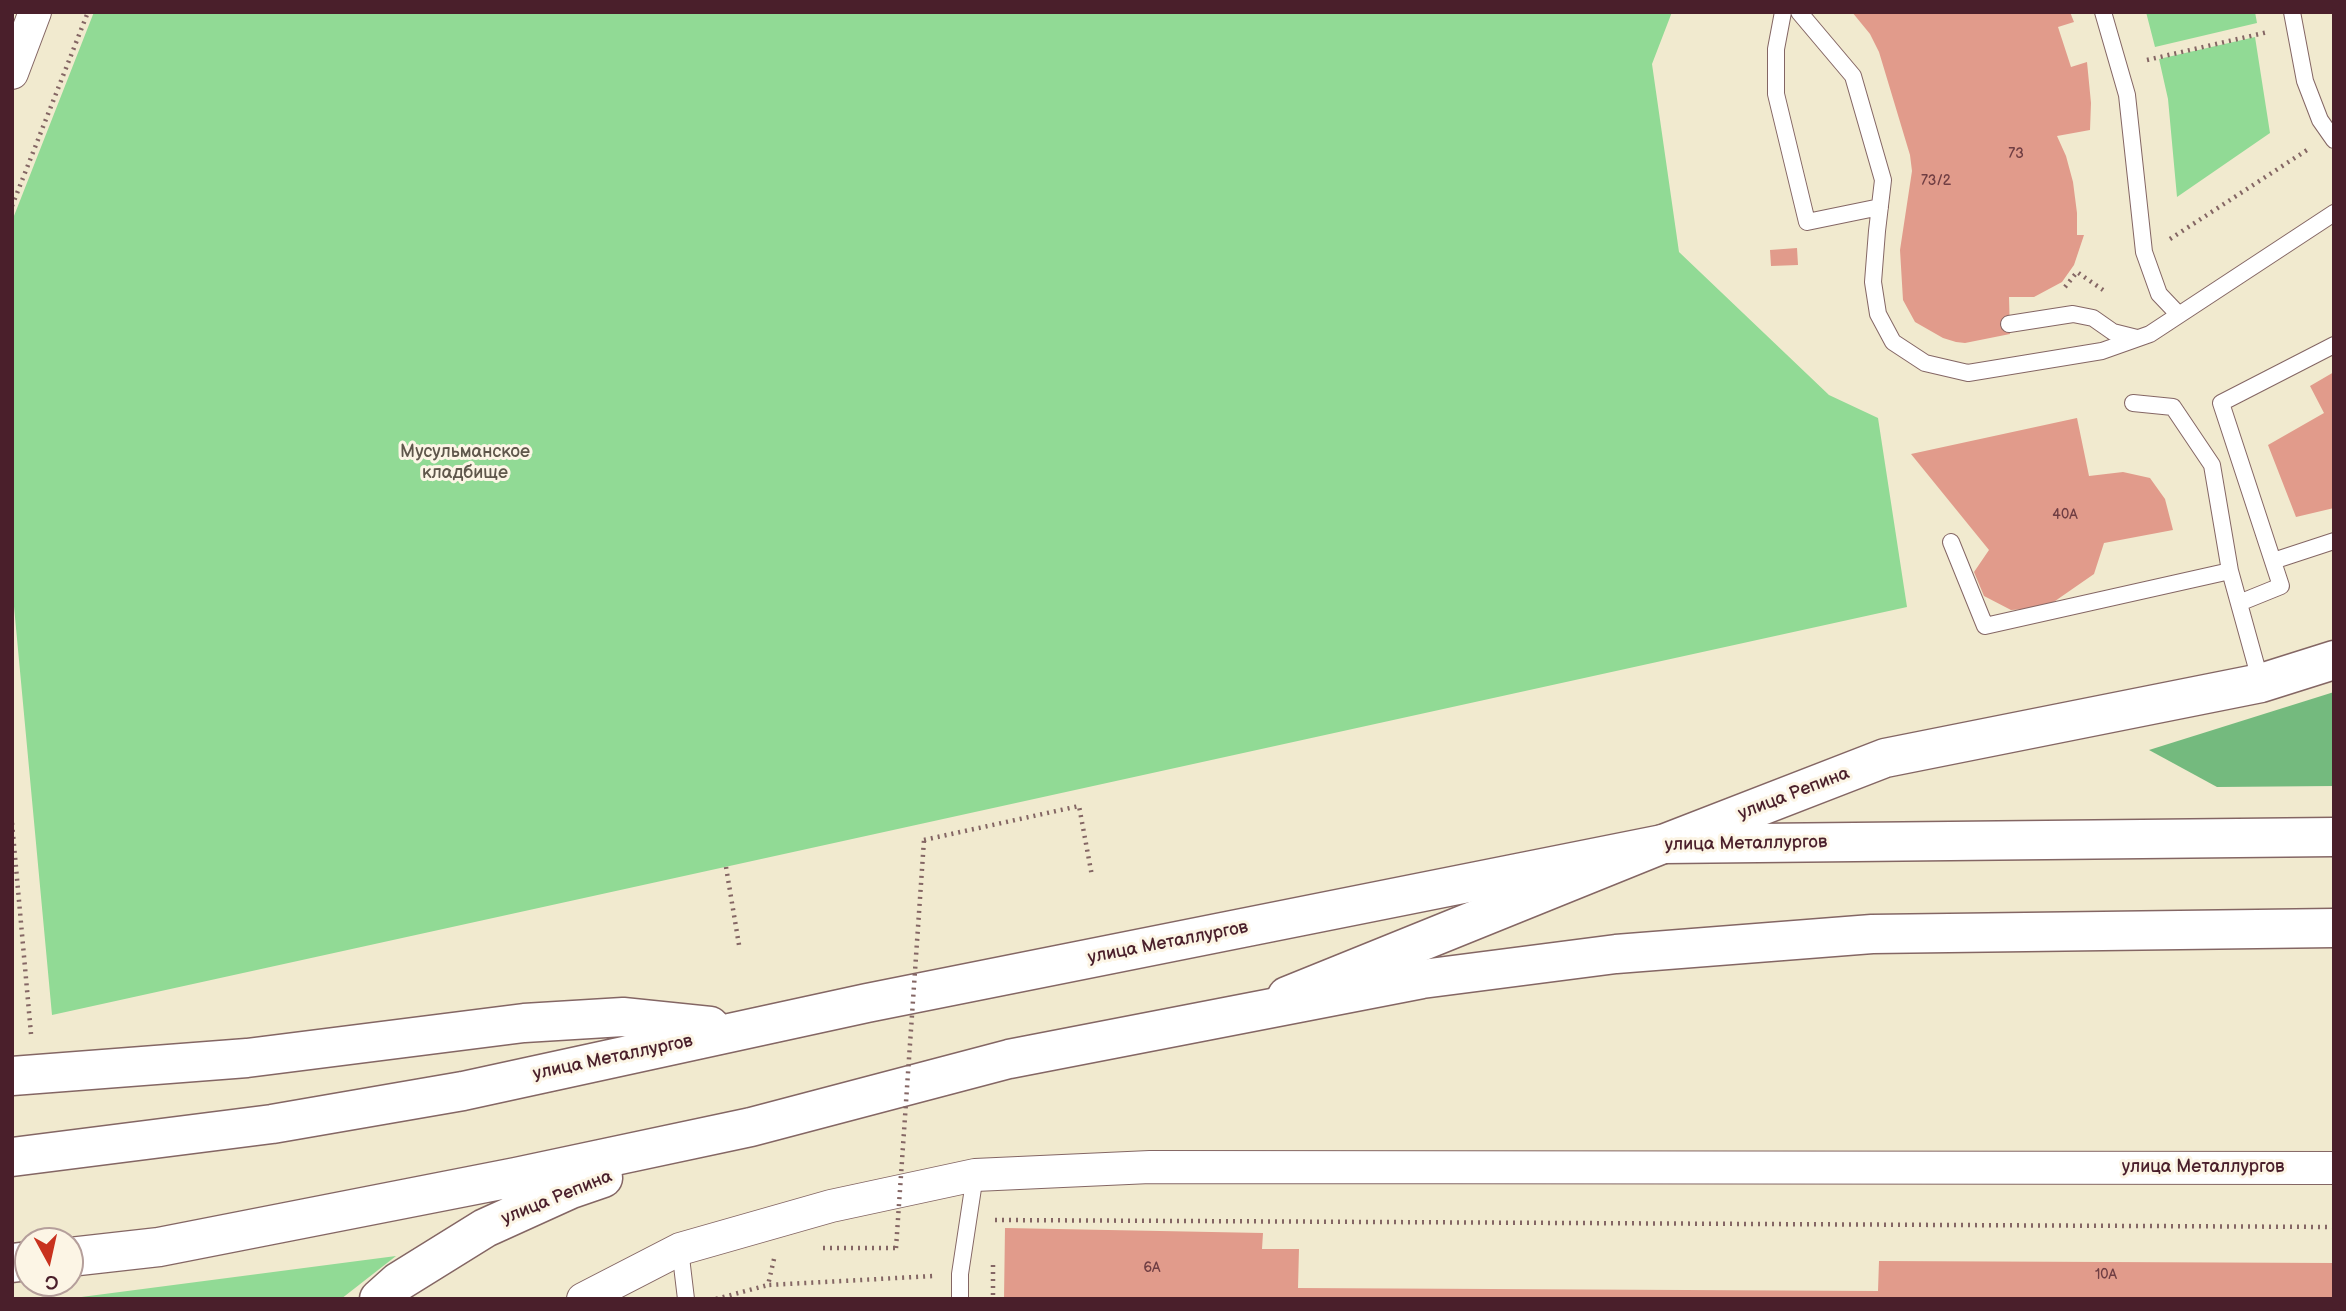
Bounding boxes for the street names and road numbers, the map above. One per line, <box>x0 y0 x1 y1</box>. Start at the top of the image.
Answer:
street label: улица Репина <box>1735 763 1853 825</box>
street label: улица Металлургов <box>1664 832 1828 856</box>
street label: улица Металлургов <box>1086 917 1250 969</box>
street label: улица Металлургов <box>531 1031 695 1085</box>
street label: улица Металлургов <box>2122 1156 2284 1178</box>
street label: улица Репина <box>499 1166 615 1230</box>

